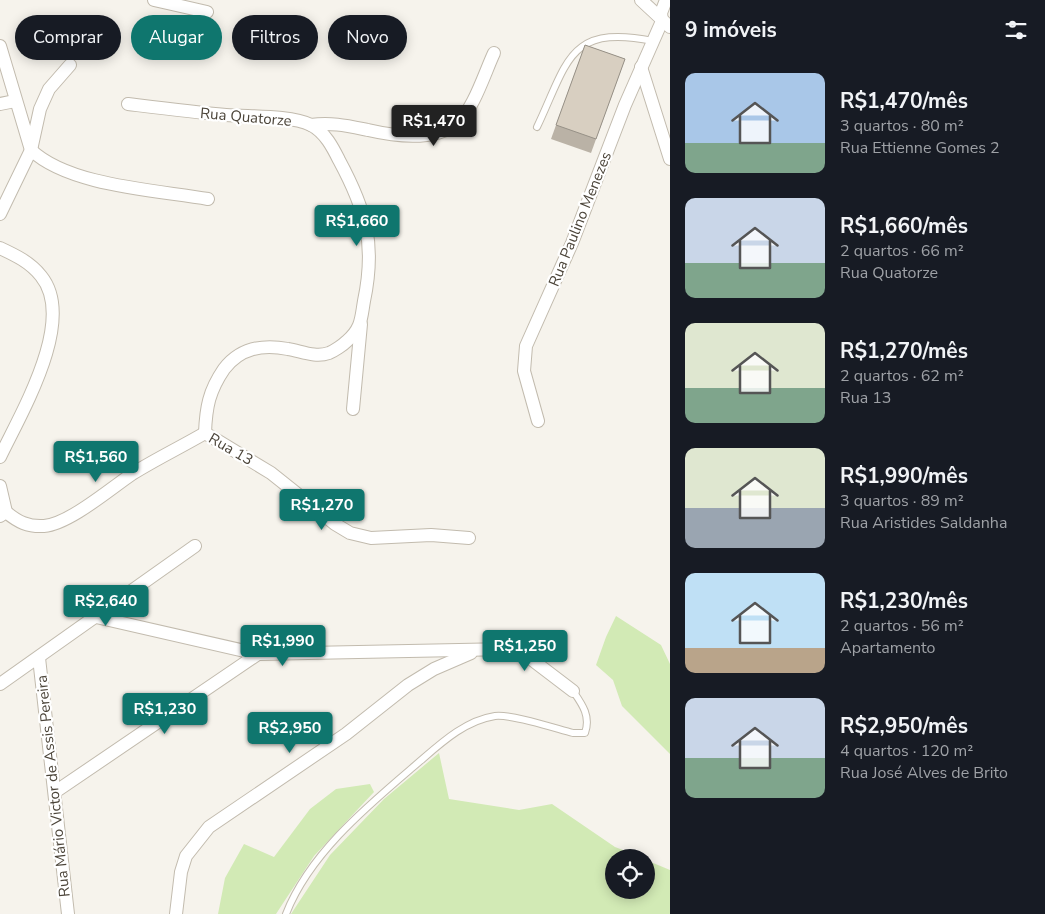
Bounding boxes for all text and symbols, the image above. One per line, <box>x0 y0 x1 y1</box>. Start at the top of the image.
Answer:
chip: Comprar <box>15 15 121 60</box>
chip: Alugar <box>131 15 222 60</box>
chip: Filtros <box>232 15 318 60</box>
chip: Novo <box>328 15 407 60</box>
text: 9 imóveis <box>685 16 777 44</box>
icon: filters <box>1002 16 1030 44</box>
text: R$1,470/mês <box>840 87 968 115</box>
icon: home <box>725 93 785 153</box>
street label: Rua Quatorze <box>199 103 293 131</box>
pin: R$1,470 <box>388 104 480 147</box>
text: R$1,470 <box>403 110 465 132</box>
text: 3 quartos · 80 m² <box>840 115 964 137</box>
text: Rua Ettienne Gomes 2 <box>840 137 1000 159</box>
street label: Rua Paulino Menezes <box>544 149 616 289</box>
pin: R$1,660 <box>311 204 403 247</box>
text: R$1,660 <box>326 210 388 232</box>
text: R$1,660/mês <box>840 212 968 240</box>
icon: home <box>725 218 785 278</box>
text: 2 quartos · 66 m² <box>840 240 964 262</box>
text: Rua Quatorze <box>840 262 938 284</box>
text: R$1,270/mês <box>840 337 968 365</box>
icon: home <box>725 343 785 403</box>
text: 2 quartos · 62 m² <box>840 365 964 387</box>
text: Rua 13 <box>840 387 891 409</box>
street label: Rua 13 <box>205 428 257 470</box>
pin: R$1,560 <box>50 440 142 483</box>
text: R$1,560 <box>65 446 127 468</box>
text: R$1,990/mês <box>840 462 968 490</box>
icon: home <box>725 468 785 528</box>
pin: R$1,270 <box>276 488 368 531</box>
text: 3 quartos · 89 m² <box>840 490 964 512</box>
text: R$1,270 <box>291 494 353 516</box>
text: Rua Aristides Saldanha <box>840 512 1007 534</box>
pin: R$2,640 <box>60 584 152 627</box>
text: R$1,230/mês <box>840 587 968 615</box>
text: R$2,640 <box>75 590 137 612</box>
icon: home <box>725 593 785 653</box>
text: 2 quartos · 56 m² <box>840 615 964 637</box>
pin: R$1,990 <box>237 624 329 667</box>
text: R$1,990 <box>252 630 314 652</box>
pin: R$1,250 <box>479 630 571 672</box>
text: R$1,250 <box>494 635 556 657</box>
text: Apartamento <box>840 637 935 659</box>
street label: Rua Mário Victor de Assis Pereira <box>31 674 75 898</box>
pin: R$1,230 <box>119 692 211 735</box>
text: R$1,230 <box>134 698 196 720</box>
pin: R$2,950 <box>244 712 336 754</box>
text: R$2,950/mês <box>840 712 968 740</box>
text: R$2,950 <box>259 717 321 739</box>
icon: home <box>725 718 785 778</box>
text: 4 quartos · 120 m² <box>840 740 973 762</box>
text: Rua José Alves de Brito <box>840 762 1008 784</box>
map controls <box>605 849 655 899</box>
button: locate <box>605 849 655 899</box>

